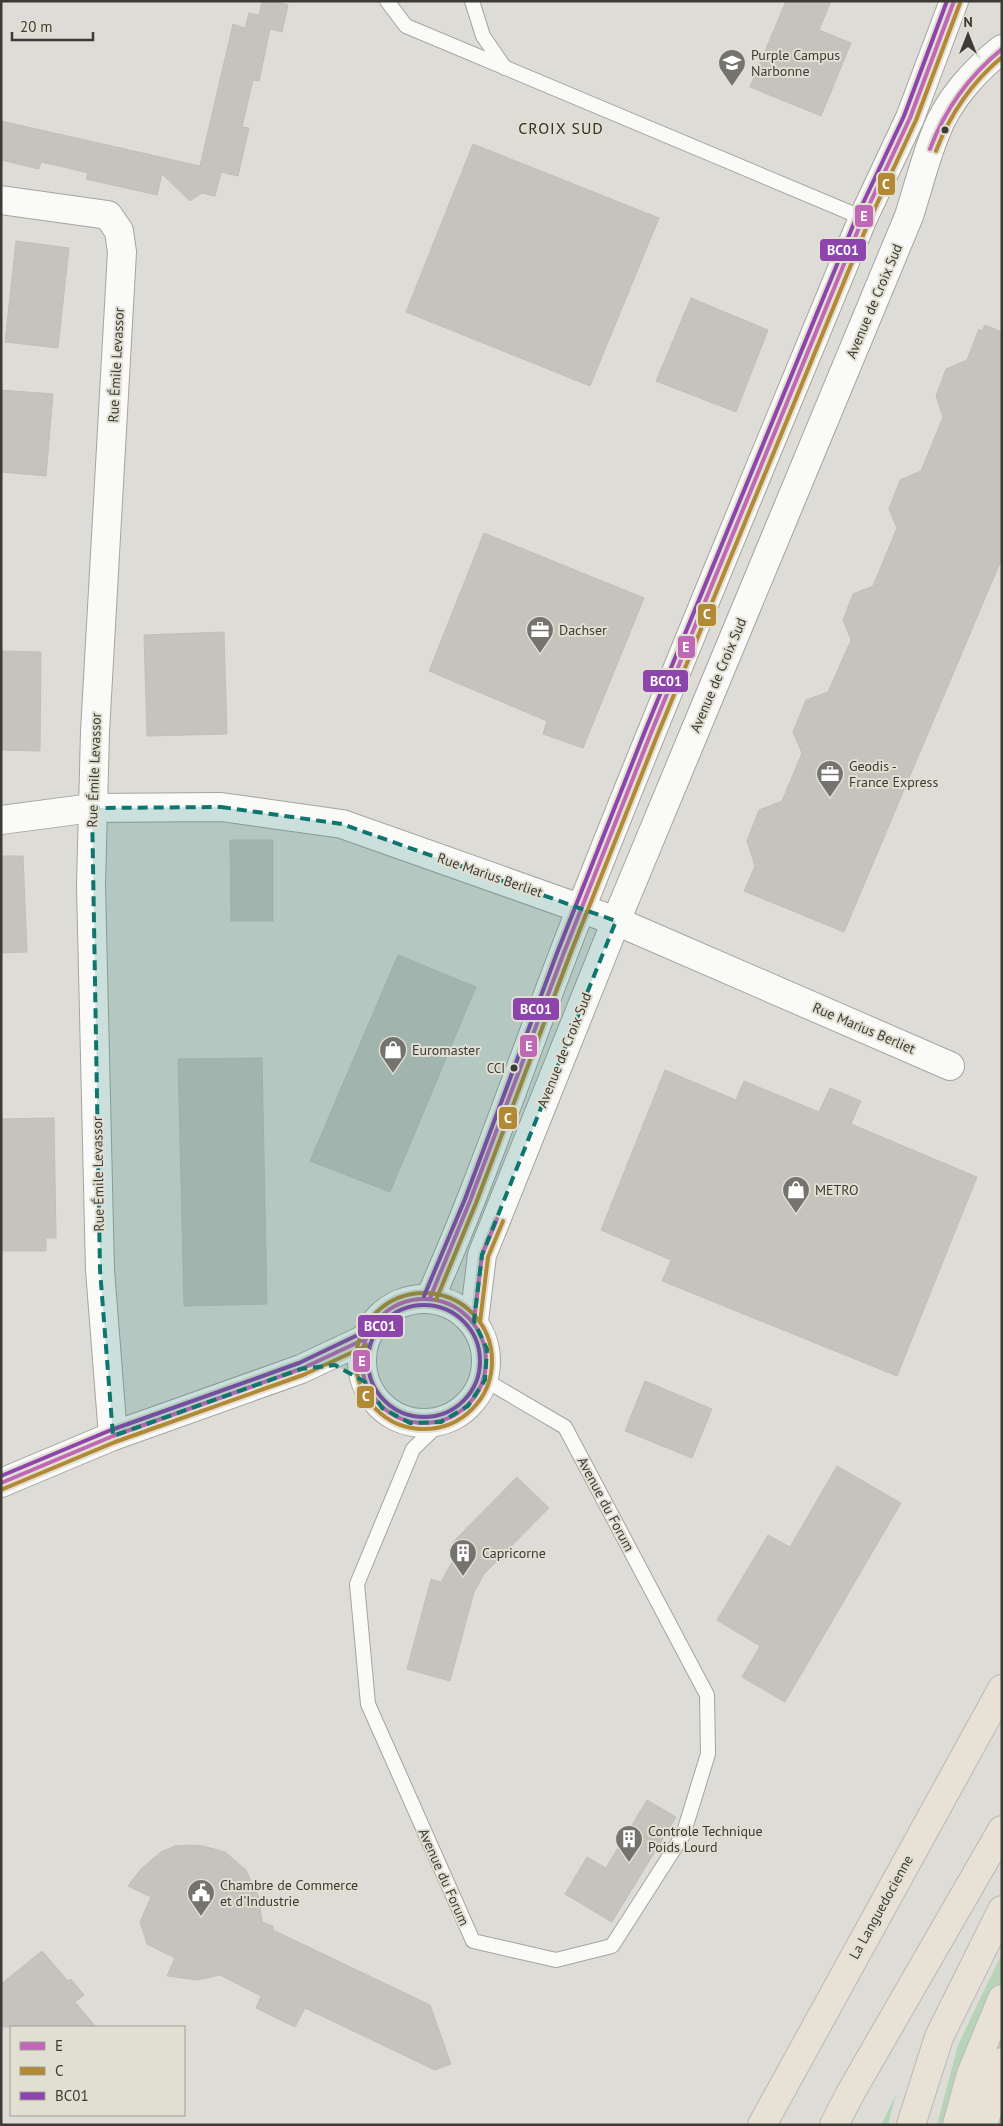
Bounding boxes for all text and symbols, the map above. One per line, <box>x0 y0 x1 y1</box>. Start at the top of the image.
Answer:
scale bar <box>12 10 94 42</box>
north arrow <box>943 10 993 60</box>
text: N <box>963 13 973 31</box>
text: 20 m <box>20 17 53 36</box>
place label: Purple Campus Narbonne <box>751 46 840 80</box>
school or university icon: Purple Campus Narbonne <box>717 48 747 87</box>
district label: CROIX SUD <box>518 118 604 138</box>
unlabelled marker <box>940 125 950 135</box>
line badge: C <box>877 172 896 196</box>
text: C <box>882 175 890 193</box>
line badge: E <box>854 204 874 228</box>
text: E <box>860 207 868 225</box>
line badge: BC01 <box>819 238 867 262</box>
text: BC01 <box>827 241 859 259</box>
street label: Avenue de Croix Sud <box>842 241 906 361</box>
street label: Rue Émile Levassor <box>104 307 128 423</box>
line badge: C <box>697 603 717 627</box>
office icon: Dachser <box>525 615 555 654</box>
street label: Avenue de Croix Sud <box>686 615 750 735</box>
place label: Dachser <box>559 621 607 639</box>
line badge: E <box>677 635 696 659</box>
text: E <box>682 638 690 656</box>
line badge: BC01 <box>642 669 689 693</box>
text: BC01 <box>650 672 682 690</box>
street label: Rue Émile Levassor <box>83 712 105 828</box>
place label: Geodis - France Express <box>849 757 938 791</box>
office icon: Geodis - France Express <box>815 759 845 798</box>
street label: Rue Marius Berliet <box>435 849 545 902</box>
street label: Avenue de Croix Sud <box>533 990 595 1110</box>
line badge: BC01 <box>512 997 560 1021</box>
street label: Rue Marius Berliet <box>810 998 918 1058</box>
text: BC01 <box>520 1000 552 1018</box>
line badge: E <box>519 1034 538 1058</box>
shop icon: Euromaster <box>378 1035 408 1074</box>
text: E <box>525 1037 533 1055</box>
place label: Euromaster <box>412 1041 480 1059</box>
place label: CCI <box>487 1060 505 1077</box>
marker: CCI <box>509 1063 519 1073</box>
line badge: C <box>498 1106 518 1130</box>
text: C <box>504 1109 512 1127</box>
street label: Rue Émile Levassor <box>88 1116 108 1232</box>
shop icon: METRO <box>781 1175 811 1214</box>
place label: METRO <box>815 1181 859 1199</box>
line badge: BC01 <box>357 1314 404 1338</box>
text: BC01 <box>364 1317 396 1335</box>
line badge: E <box>352 1349 371 1373</box>
text: E <box>358 1352 366 1370</box>
line badge: C <box>356 1385 375 1409</box>
text: C <box>362 1387 370 1405</box>
street label: Avenue du Forum <box>573 1454 639 1554</box>
building icon: Capricorne <box>448 1538 478 1577</box>
place label: Capricorne <box>482 1544 546 1562</box>
place label: Controle Technique Poids Lourd <box>648 1822 763 1856</box>
building icon: Controle Technique Poids Lourd <box>614 1824 644 1863</box>
street label: Avenue du Forum <box>414 1826 474 1928</box>
street label: La Languedocienne <box>845 1852 917 1962</box>
place label: Chambre de Commerce et d'Industrie <box>220 1876 358 1910</box>
public building icon: Chambre de Commerce et d'Industrie <box>186 1878 216 1917</box>
legend <box>10 2026 185 2116</box>
text: E <box>55 2036 63 2055</box>
text: C <box>55 2061 64 2080</box>
text: BC01 <box>55 2086 89 2105</box>

